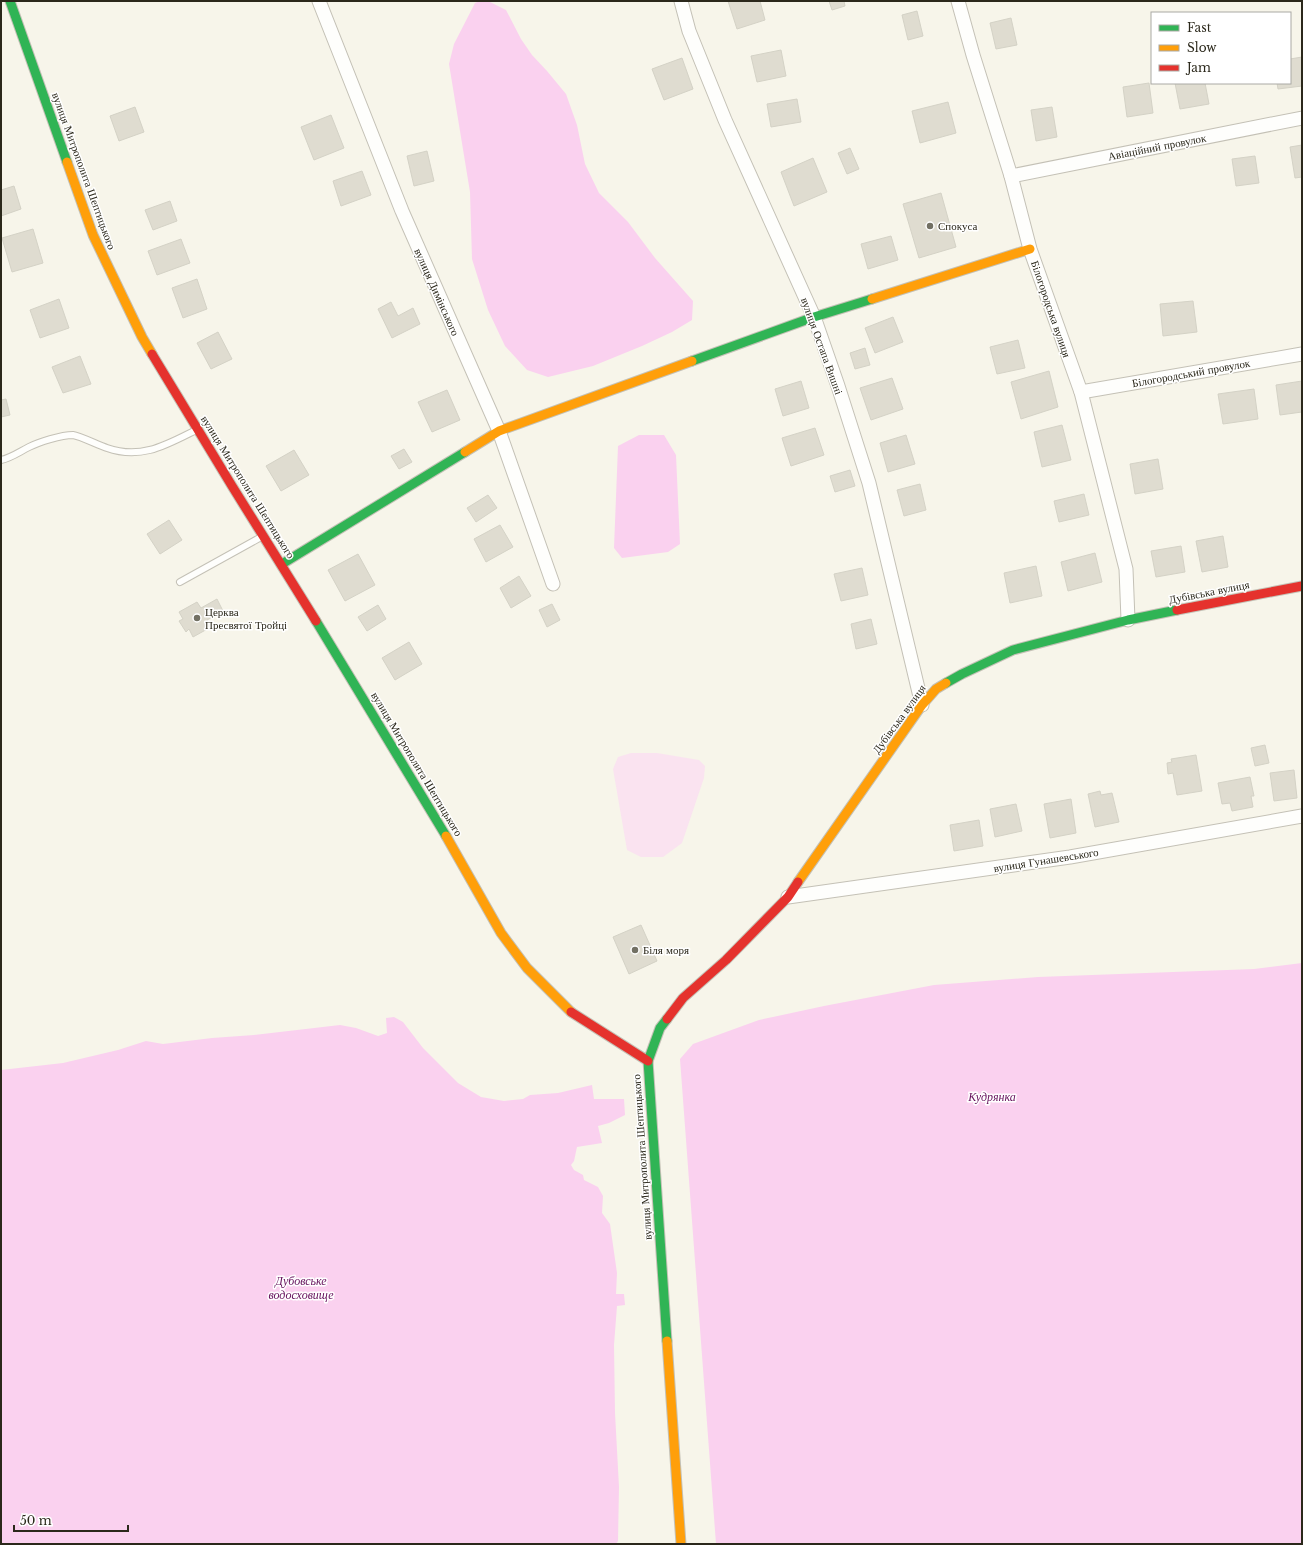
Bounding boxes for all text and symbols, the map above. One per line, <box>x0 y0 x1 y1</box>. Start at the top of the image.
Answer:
legend <box>1151 12 1291 84</box>
text: Fast <box>1187 20 1212 35</box>
text: Slow <box>1187 40 1217 55</box>
text: Jam <box>1185 60 1211 75</box>
street label: вулиця Митрополита Шептицького <box>49 91 119 252</box>
street label: Авіаційний провулок <box>1107 130 1208 163</box>
place label: Спокуса <box>938 219 977 233</box>
marker: Спокуса <box>925 221 935 231</box>
street label: вулиця Димінського <box>411 246 463 338</box>
street label: Білогородська вулиця <box>1028 259 1074 359</box>
street label: вулиця Остапа Вишні <box>798 295 846 397</box>
street label: Білогородський провулок <box>1131 356 1252 390</box>
street label: вулиця Митрополита Шептицького <box>198 413 298 562</box>
street label: Дубівська вулиця <box>1167 577 1251 607</box>
place label: Церква Пресвятої Тройці <box>205 605 287 632</box>
marker: Церква Пресвятої Тройці <box>192 613 202 623</box>
street label: Дубівська вулиця <box>869 682 929 756</box>
street label: вулиця Митрополита Шептицького <box>368 689 466 839</box>
street label: вулиця Гунашевського <box>993 845 1100 875</box>
place label: Біля моря <box>643 943 689 957</box>
marker: Біля моря <box>630 945 640 955</box>
street label: вулиця Митрополита Шептицького <box>629 1073 655 1240</box>
water label: Кудрянка <box>967 1089 1016 1104</box>
water label: Дубовське водосховище <box>268 1273 334 1302</box>
scale bar <box>14 1507 128 1533</box>
text: 50 m <box>20 1513 52 1528</box>

